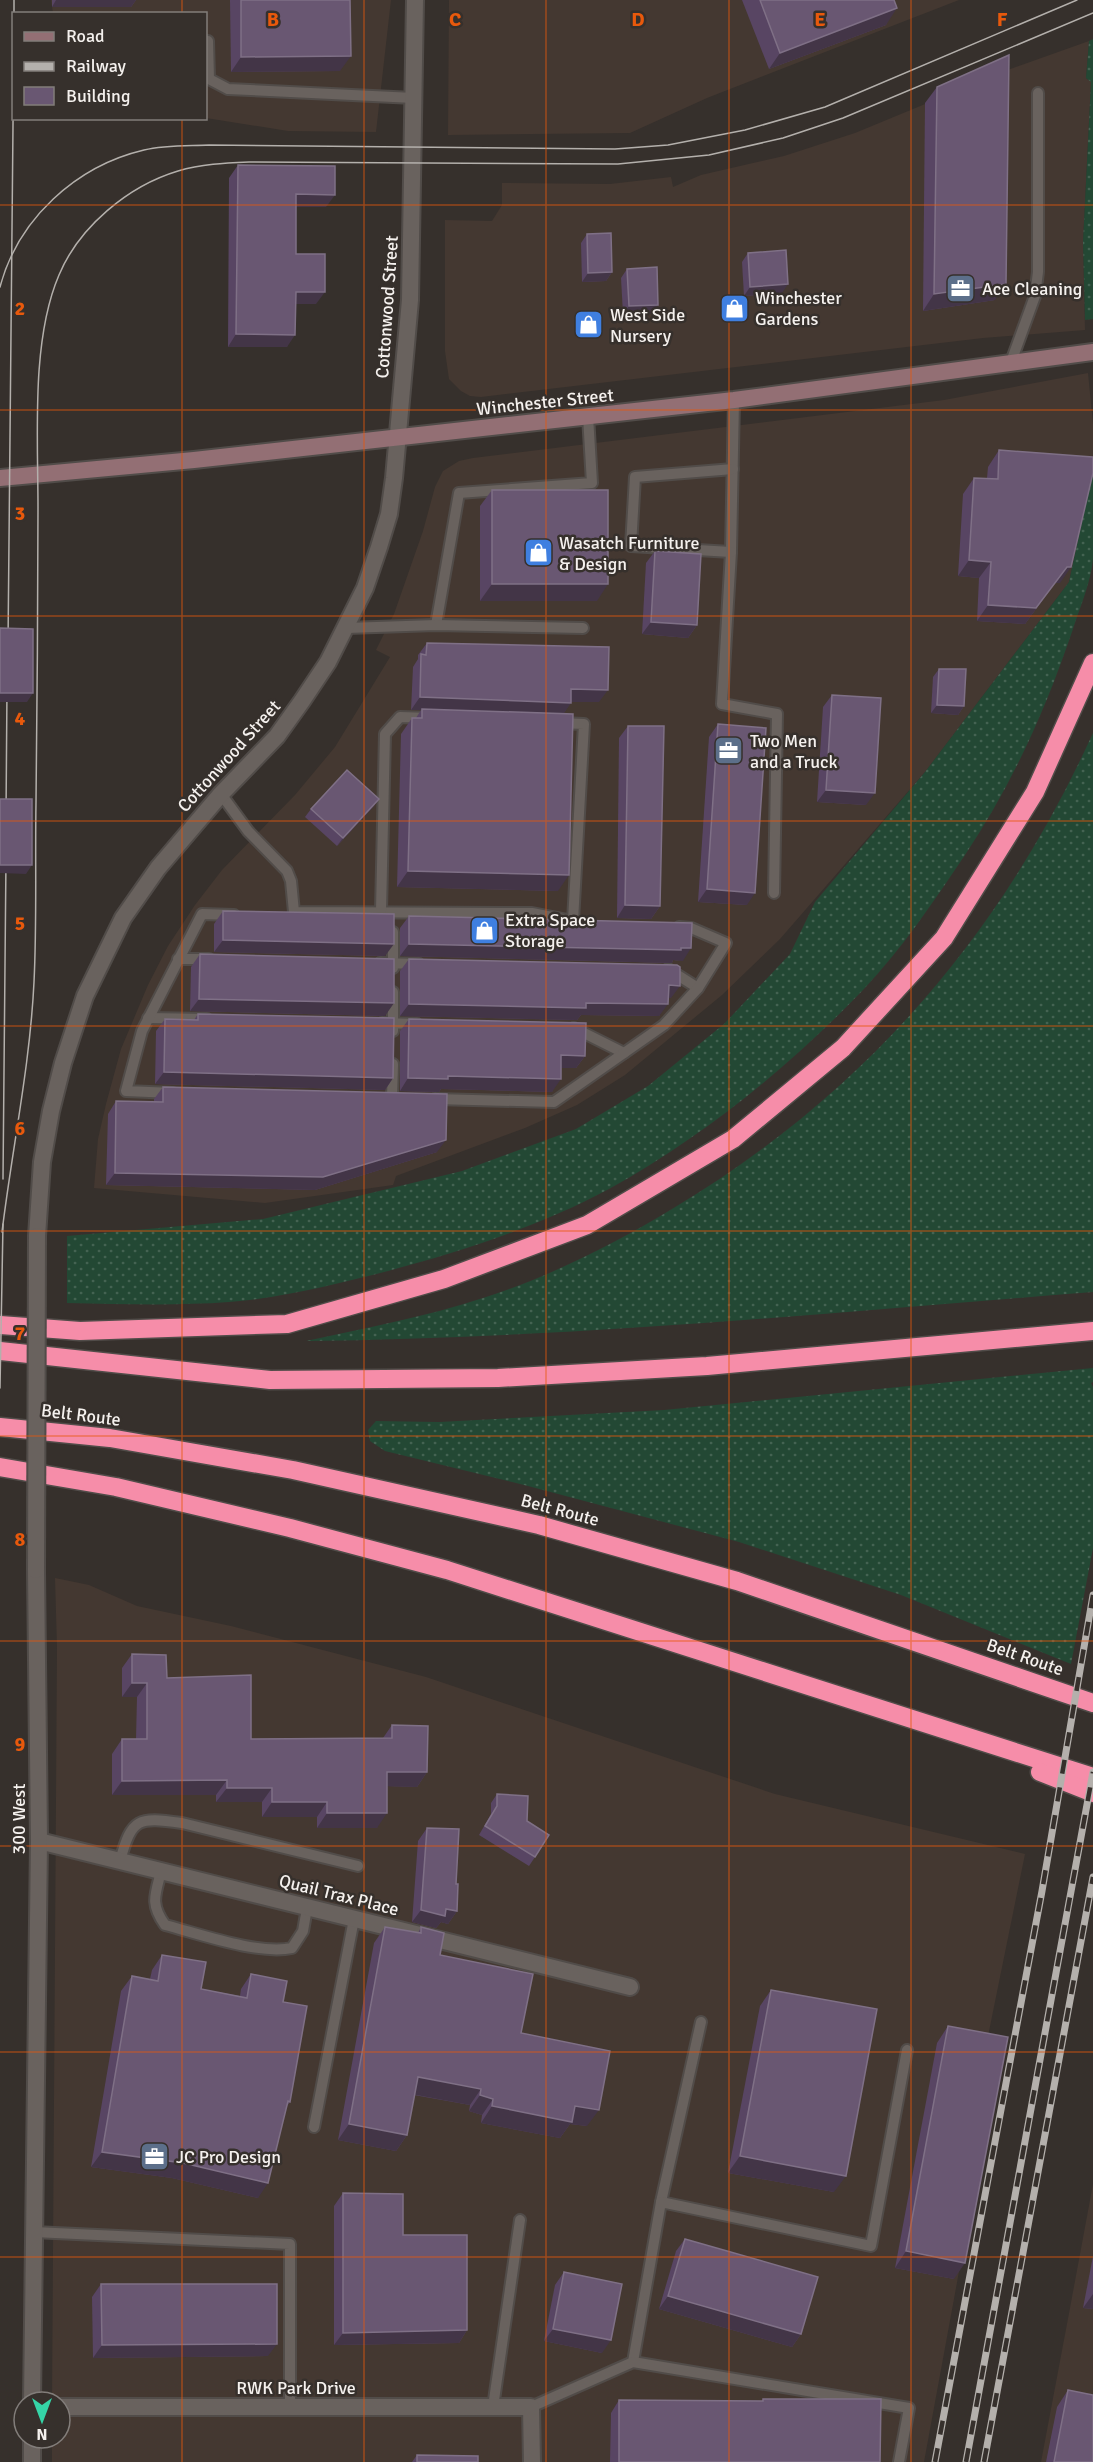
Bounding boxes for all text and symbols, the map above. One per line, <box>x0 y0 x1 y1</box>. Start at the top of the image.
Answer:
text: B <box>267 7 279 32</box>
text: C <box>449 7 461 32</box>
text: D <box>631 7 645 32</box>
text: E <box>814 7 826 32</box>
text: F <box>997 7 1008 32</box>
legend <box>12 12 207 120</box>
text: Road <box>66 25 105 47</box>
text: Railway <box>66 55 127 77</box>
text: Building <box>66 85 130 107</box>
street label: Cottonwood Street <box>371 235 403 379</box>
office icon: Ace Cleaning <box>945 273 977 305</box>
place label: Ace Cleaning <box>982 278 1082 300</box>
place label: Winchester Gardens <box>755 287 842 330</box>
shop icon: Winchester Gardens <box>718 292 750 324</box>
text: 2 <box>15 296 25 321</box>
place label: West Side Nursery <box>610 304 685 347</box>
shop icon: West Side Nursery <box>573 309 605 341</box>
street label: Winchester Street <box>475 384 615 420</box>
text: 3 <box>15 501 25 526</box>
place label: Wasatch Furniture & Design <box>559 532 699 575</box>
shop icon: Wasatch Furniture & Design <box>522 537 554 569</box>
street label: Cottonwood Street <box>173 695 285 817</box>
text: 4 <box>15 706 26 731</box>
place label: Two Men and a Truck <box>750 730 837 773</box>
office icon: Two Men and a Truck <box>713 735 745 767</box>
place label: Extra Space Storage <box>505 909 595 952</box>
text: 5 <box>15 911 25 936</box>
shop icon: Extra Space Storage <box>468 914 500 946</box>
text: 6 <box>15 1116 26 1141</box>
text: 7 <box>15 1321 26 1346</box>
street label: Belt Route <box>40 1399 122 1431</box>
street label: Belt Route <box>518 1489 602 1531</box>
text: 8 <box>15 1527 26 1552</box>
street label: Belt Route <box>984 1634 1066 1680</box>
text: 9 <box>15 1732 26 1757</box>
street label: 300 West <box>8 1784 30 1854</box>
street label: Quail Trax Place <box>277 1869 401 1921</box>
office icon: JC Pro Design <box>139 2141 171 2173</box>
place label: JC Pro Design <box>176 2146 281 2168</box>
street label: RWK Park Drive <box>236 2377 356 2399</box>
north arrow <box>12 2390 72 2450</box>
text: N <box>36 2424 48 2444</box>

